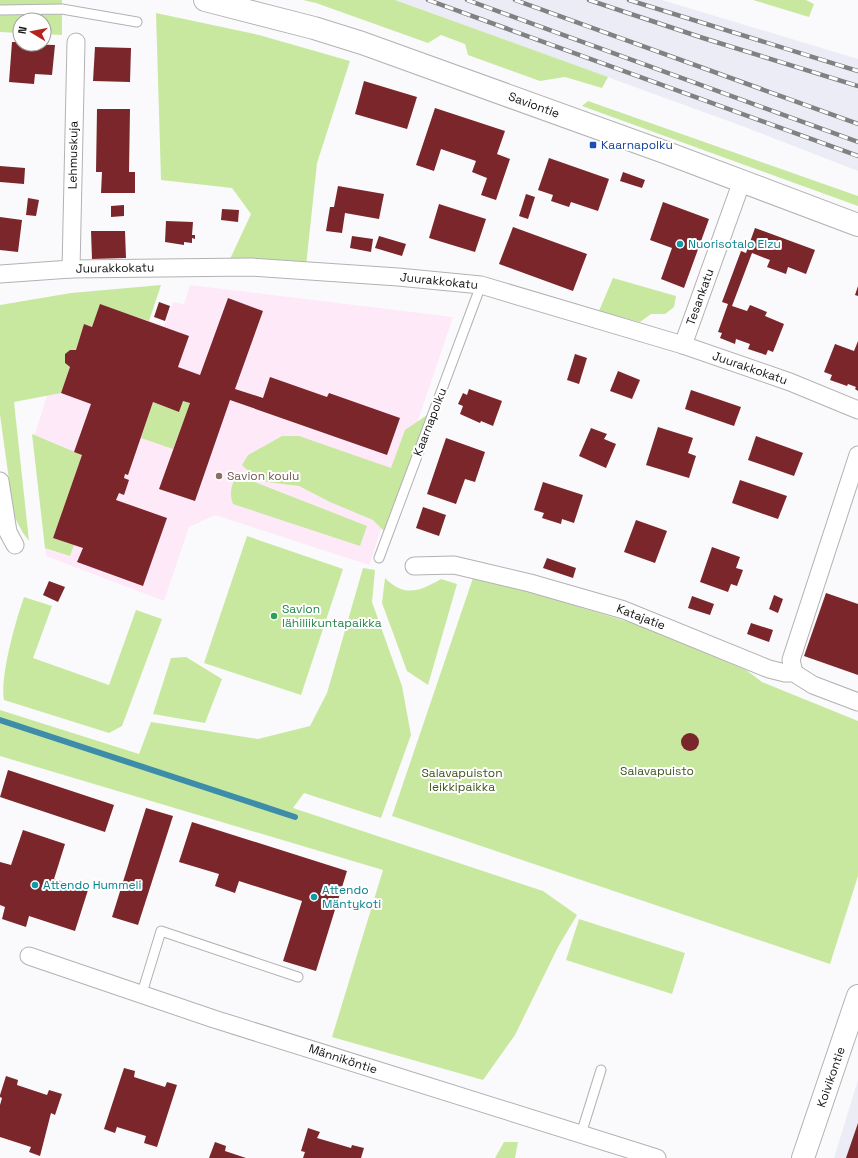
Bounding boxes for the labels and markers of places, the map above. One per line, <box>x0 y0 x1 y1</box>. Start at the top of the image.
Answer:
place label: Kaarnapolku <box>601 137 673 153</box>
marker: Kaarnapolku <box>588 140 598 150</box>
place label: Nuorisotalo Elzu <box>688 236 781 252</box>
marker: Nuorisotalo Elzu <box>675 239 685 249</box>
place label: Savion koulu <box>227 468 299 484</box>
marker: Savion koulu <box>214 471 224 481</box>
place label: Savion lähiliikuntapaikka <box>282 601 382 631</box>
marker: Savion lähiliikuntapaikka <box>269 611 279 621</box>
place label: Attendo Hummeli <box>43 877 142 893</box>
marker: Attendo Hummeli <box>30 880 40 890</box>
place label: Attendo Mäntykoti <box>322 882 381 912</box>
marker: Attendo Mäntykoti <box>309 892 319 902</box>

